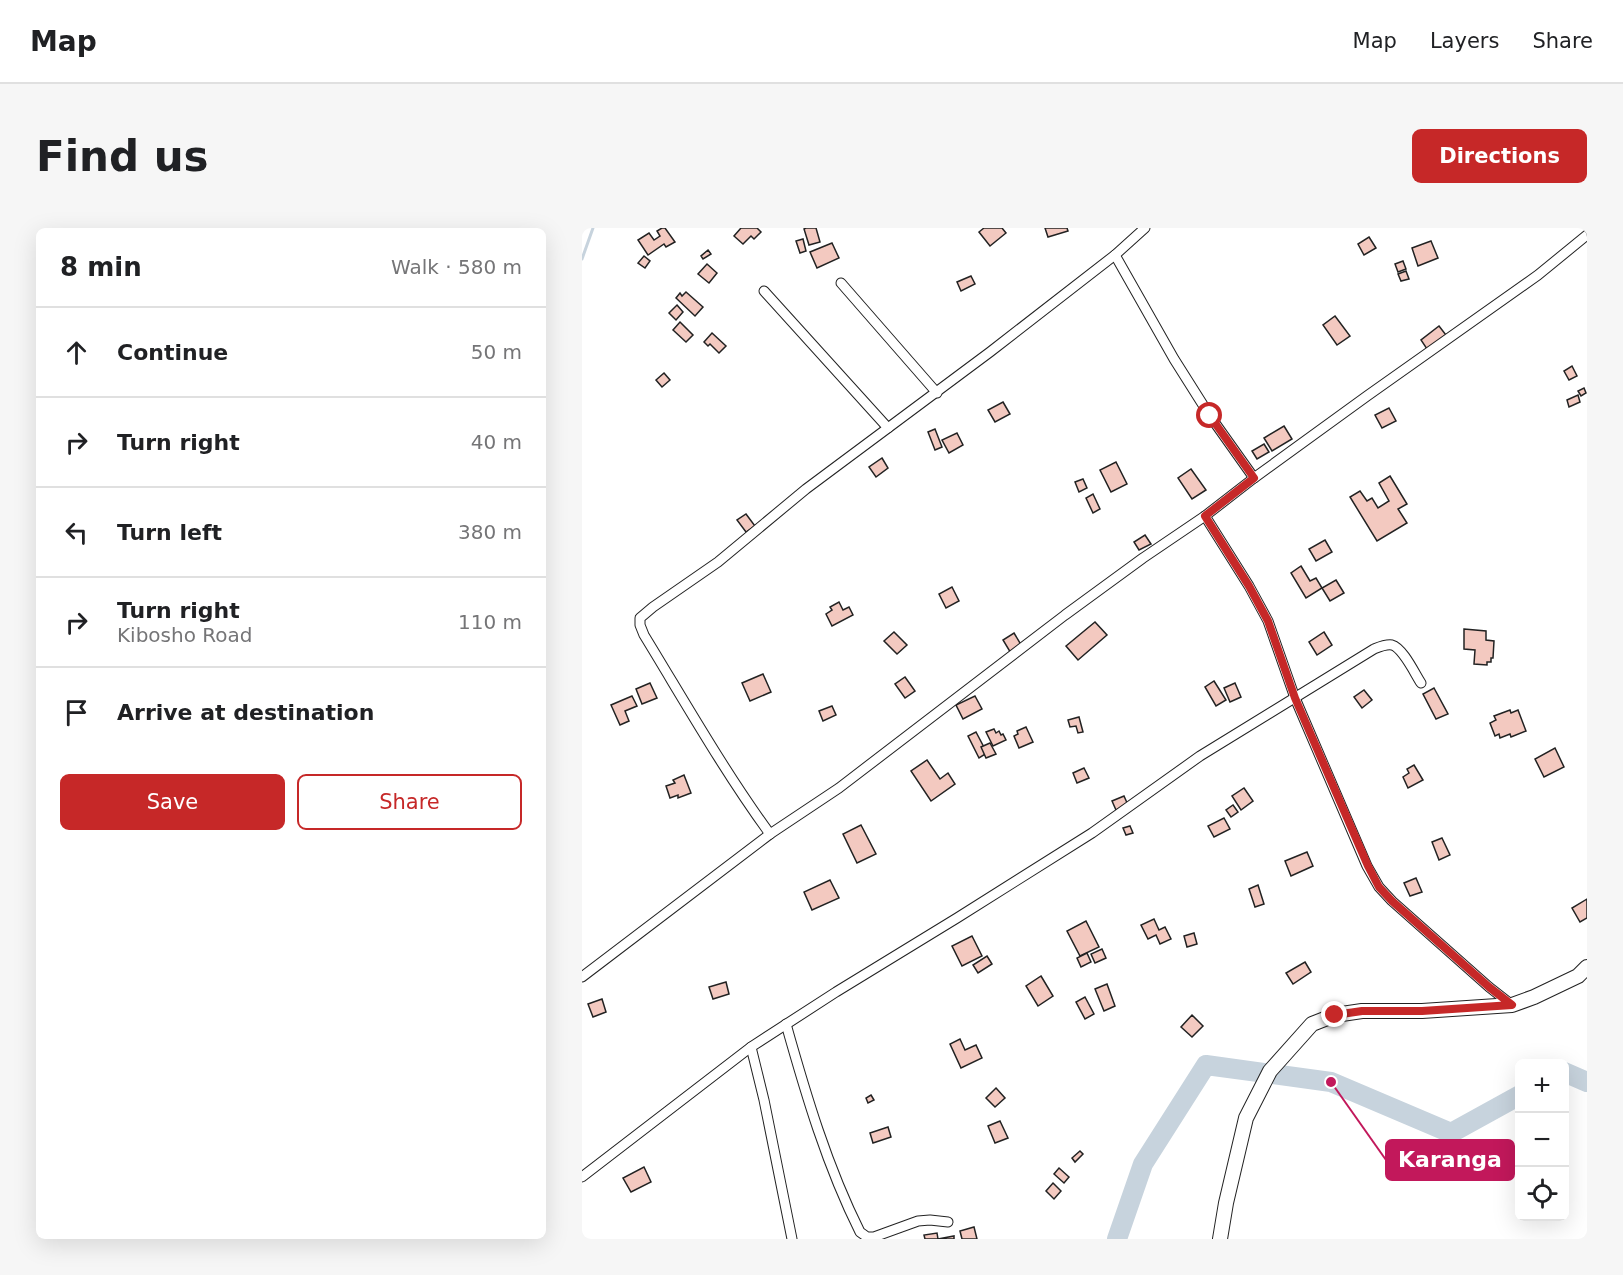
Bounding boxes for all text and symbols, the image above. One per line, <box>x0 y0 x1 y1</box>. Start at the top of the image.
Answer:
text: Map <box>30 25 97 58</box>
text: Map <box>1353 29 1397 53</box>
text: Layers <box>1430 29 1499 53</box>
text: Share <box>1532 29 1593 53</box>
button: Directions <box>1412 129 1587 183</box>
text: Find us <box>36 132 209 181</box>
text: 8 min <box>60 252 142 282</box>
text: Walk · 580 m <box>391 255 522 279</box>
icon: ahead <box>60 336 93 369</box>
text: Continue <box>117 340 228 365</box>
text: 50 m <box>471 340 522 364</box>
route start <box>1196 402 1222 428</box>
icon: right <box>60 426 93 459</box>
text: Turn right <box>117 430 240 455</box>
text: 40 m <box>471 430 522 454</box>
icon: left <box>60 516 93 549</box>
text: Turn left <box>117 520 222 545</box>
text: 380 m <box>458 520 522 544</box>
text: Turn right <box>117 598 240 623</box>
icon: right <box>60 606 93 639</box>
text: 110 m <box>458 610 522 634</box>
text: Kibosho Road <box>117 623 252 647</box>
icon: arrive <box>60 696 93 729</box>
text: Arrive at destination <box>117 700 374 725</box>
button: Save <box>60 774 285 830</box>
button: Share <box>297 774 522 830</box>
route end <box>1321 1001 1347 1027</box>
map controls <box>1515 1059 1569 1221</box>
button: + <box>1515 1059 1569 1113</box>
button: − <box>1515 1113 1569 1167</box>
callout: Karanga <box>1386 1140 1514 1180</box>
text: Karanga <box>1398 1147 1502 1172</box>
button: locate <box>1515 1167 1569 1221</box>

